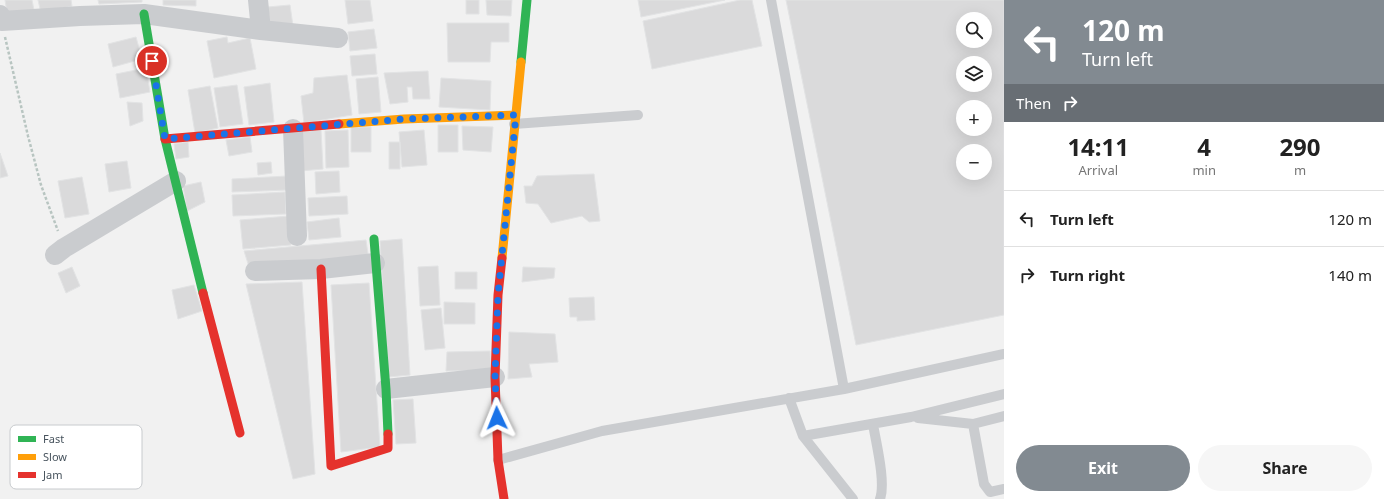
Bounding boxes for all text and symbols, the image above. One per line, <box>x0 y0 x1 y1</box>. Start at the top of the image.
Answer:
text: 120 m <box>1082 11 1165 49</box>
map controls <box>956 12 992 180</box>
button: search <box>956 12 992 48</box>
icon: left <box>1016 16 1068 68</box>
pin <box>135 44 169 78</box>
text: Turn left <box>1082 47 1153 71</box>
icon: arrive <box>141 50 163 72</box>
button: layers <box>956 56 992 92</box>
icon: right <box>1059 92 1081 114</box>
text: Then <box>1016 93 1051 113</box>
button: + <box>956 100 992 136</box>
text: 14:11 <box>1067 130 1129 163</box>
text: 4 <box>1197 130 1211 163</box>
text: 290 <box>1279 130 1321 163</box>
button: − <box>956 144 992 180</box>
text: Arrival <box>1078 161 1118 179</box>
text: min <box>1192 161 1216 179</box>
text: m <box>1294 161 1306 179</box>
icon: left <box>1016 208 1038 230</box>
text: Turn left <box>1050 209 1114 229</box>
text: 120 m <box>1328 209 1372 229</box>
icon: right <box>1016 264 1038 286</box>
text: Turn right <box>1050 265 1125 285</box>
text: 140 m <box>1328 265 1372 285</box>
position arrow <box>476 397 518 439</box>
legend <box>10 425 142 489</box>
text: Fast <box>43 431 64 446</box>
button: Exit <box>1016 445 1190 491</box>
button: Share <box>1198 445 1372 491</box>
text: Slow <box>43 449 67 464</box>
text: Jam <box>42 467 62 482</box>

